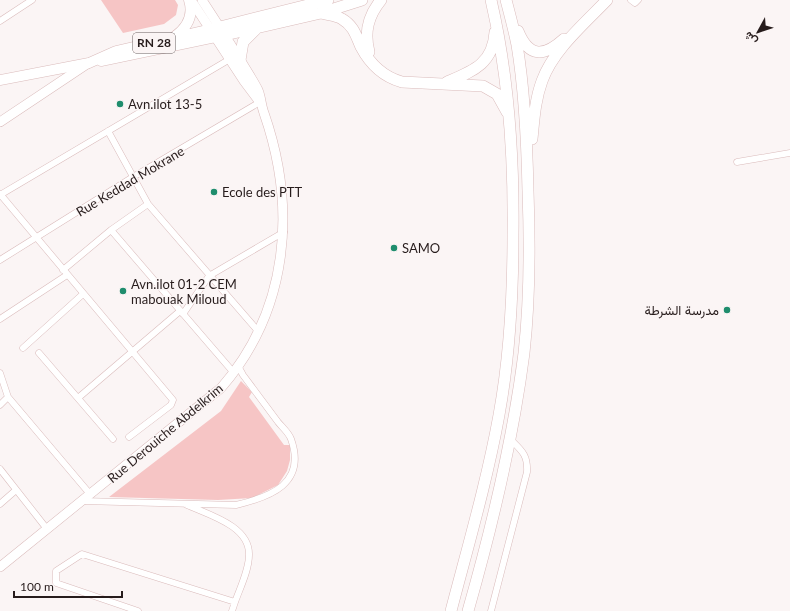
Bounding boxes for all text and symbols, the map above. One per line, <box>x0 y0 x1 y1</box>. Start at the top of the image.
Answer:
north arrow <box>738 12 778 52</box>
text: ش <box>741 29 760 48</box>
road number: RN 28 <box>133 33 175 53</box>
place label: Avn.ilot 13-5 <box>128 96 202 112</box>
marker: Avn.ilot 13-5 <box>115 99 125 109</box>
street label: Rue Keddad Mokrane <box>73 142 187 220</box>
place label: Ecole des PTT <box>222 184 303 200</box>
marker: Ecole des PTT <box>209 187 219 197</box>
place label: SAMO <box>402 240 440 256</box>
marker: SAMO <box>389 243 399 253</box>
place label: Avn.ilot 01-2 CEM mabouak Miloud <box>131 276 237 307</box>
marker: Avn.ilot 01-2 CEM mabouak Miloud <box>118 286 128 296</box>
place label: مدرسة الشرطة <box>644 302 719 319</box>
marker: مدرسة الشرطة <box>722 305 732 315</box>
street label: Rue Derouiche Abdelkrim <box>104 380 226 486</box>
scale bar <box>14 573 122 599</box>
text: 100 m <box>20 579 54 594</box>

